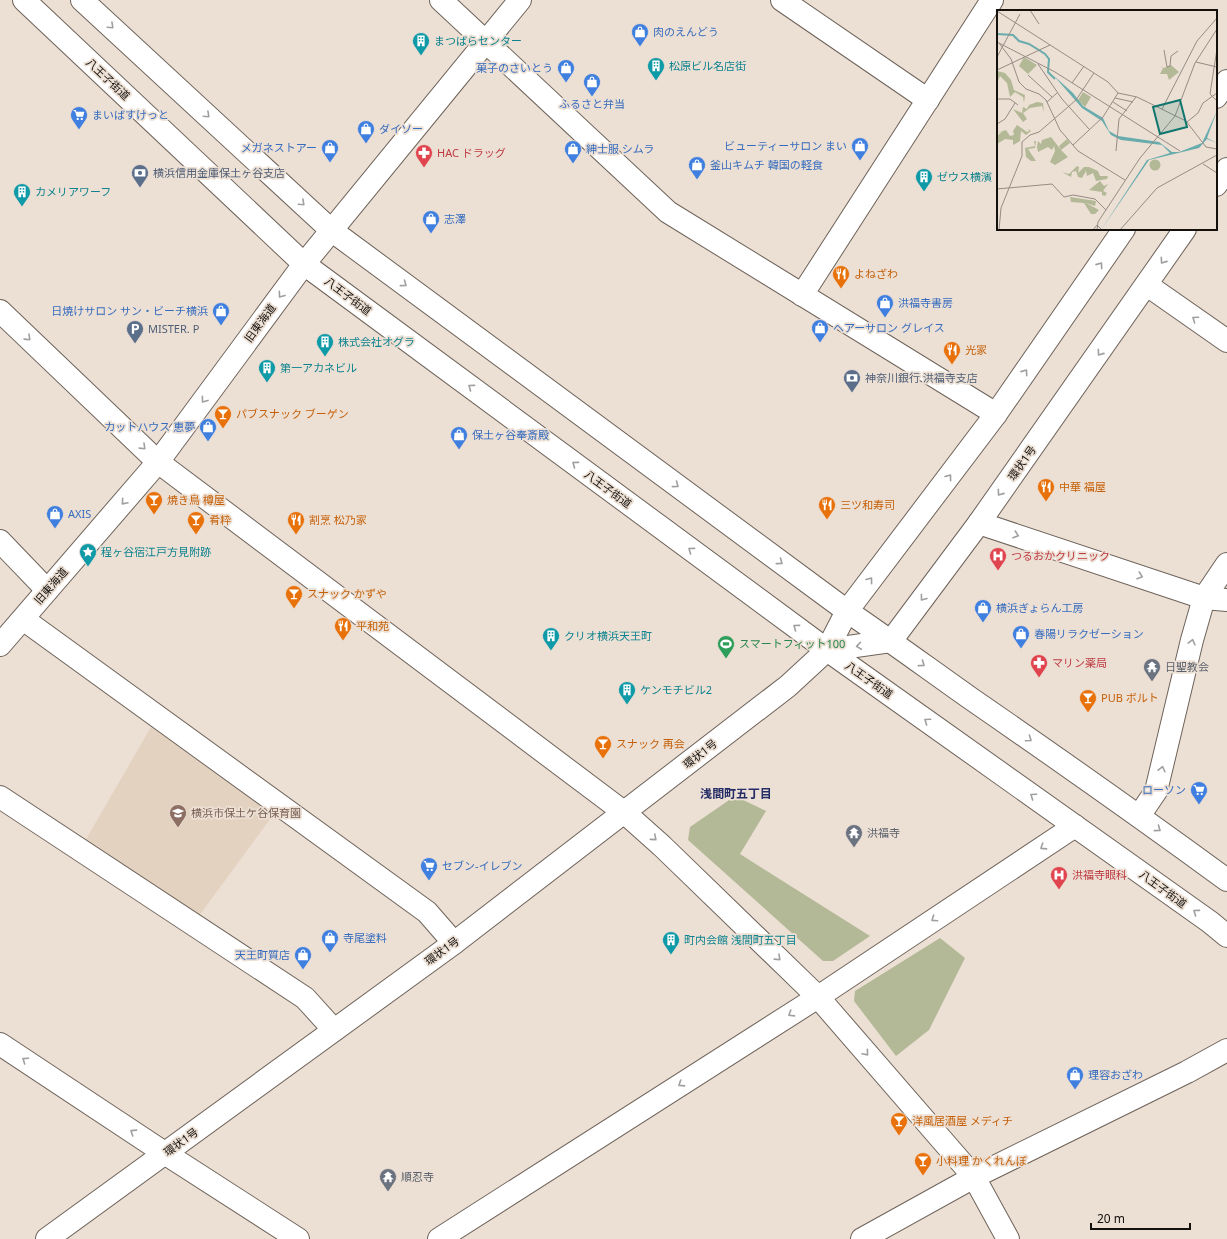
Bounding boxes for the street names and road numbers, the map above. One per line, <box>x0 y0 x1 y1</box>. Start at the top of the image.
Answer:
street label: 八王子街道 <box>83 54 134 103</box>
street label: 八王子街道 <box>322 273 375 318</box>
street label: 旧東海道 <box>241 300 279 345</box>
street label: 環状1号 <box>1004 442 1039 483</box>
street label: 八王子街道 <box>582 466 635 511</box>
street label: 旧東海道 <box>31 564 71 607</box>
street label: 八王子街道 <box>842 658 896 702</box>
street label: 環状1号 <box>680 736 720 772</box>
street label: 八王子街道 <box>1137 866 1190 911</box>
street label: 環状1号 <box>421 933 462 968</box>
street label: 環状1号 <box>160 1124 201 1159</box>

